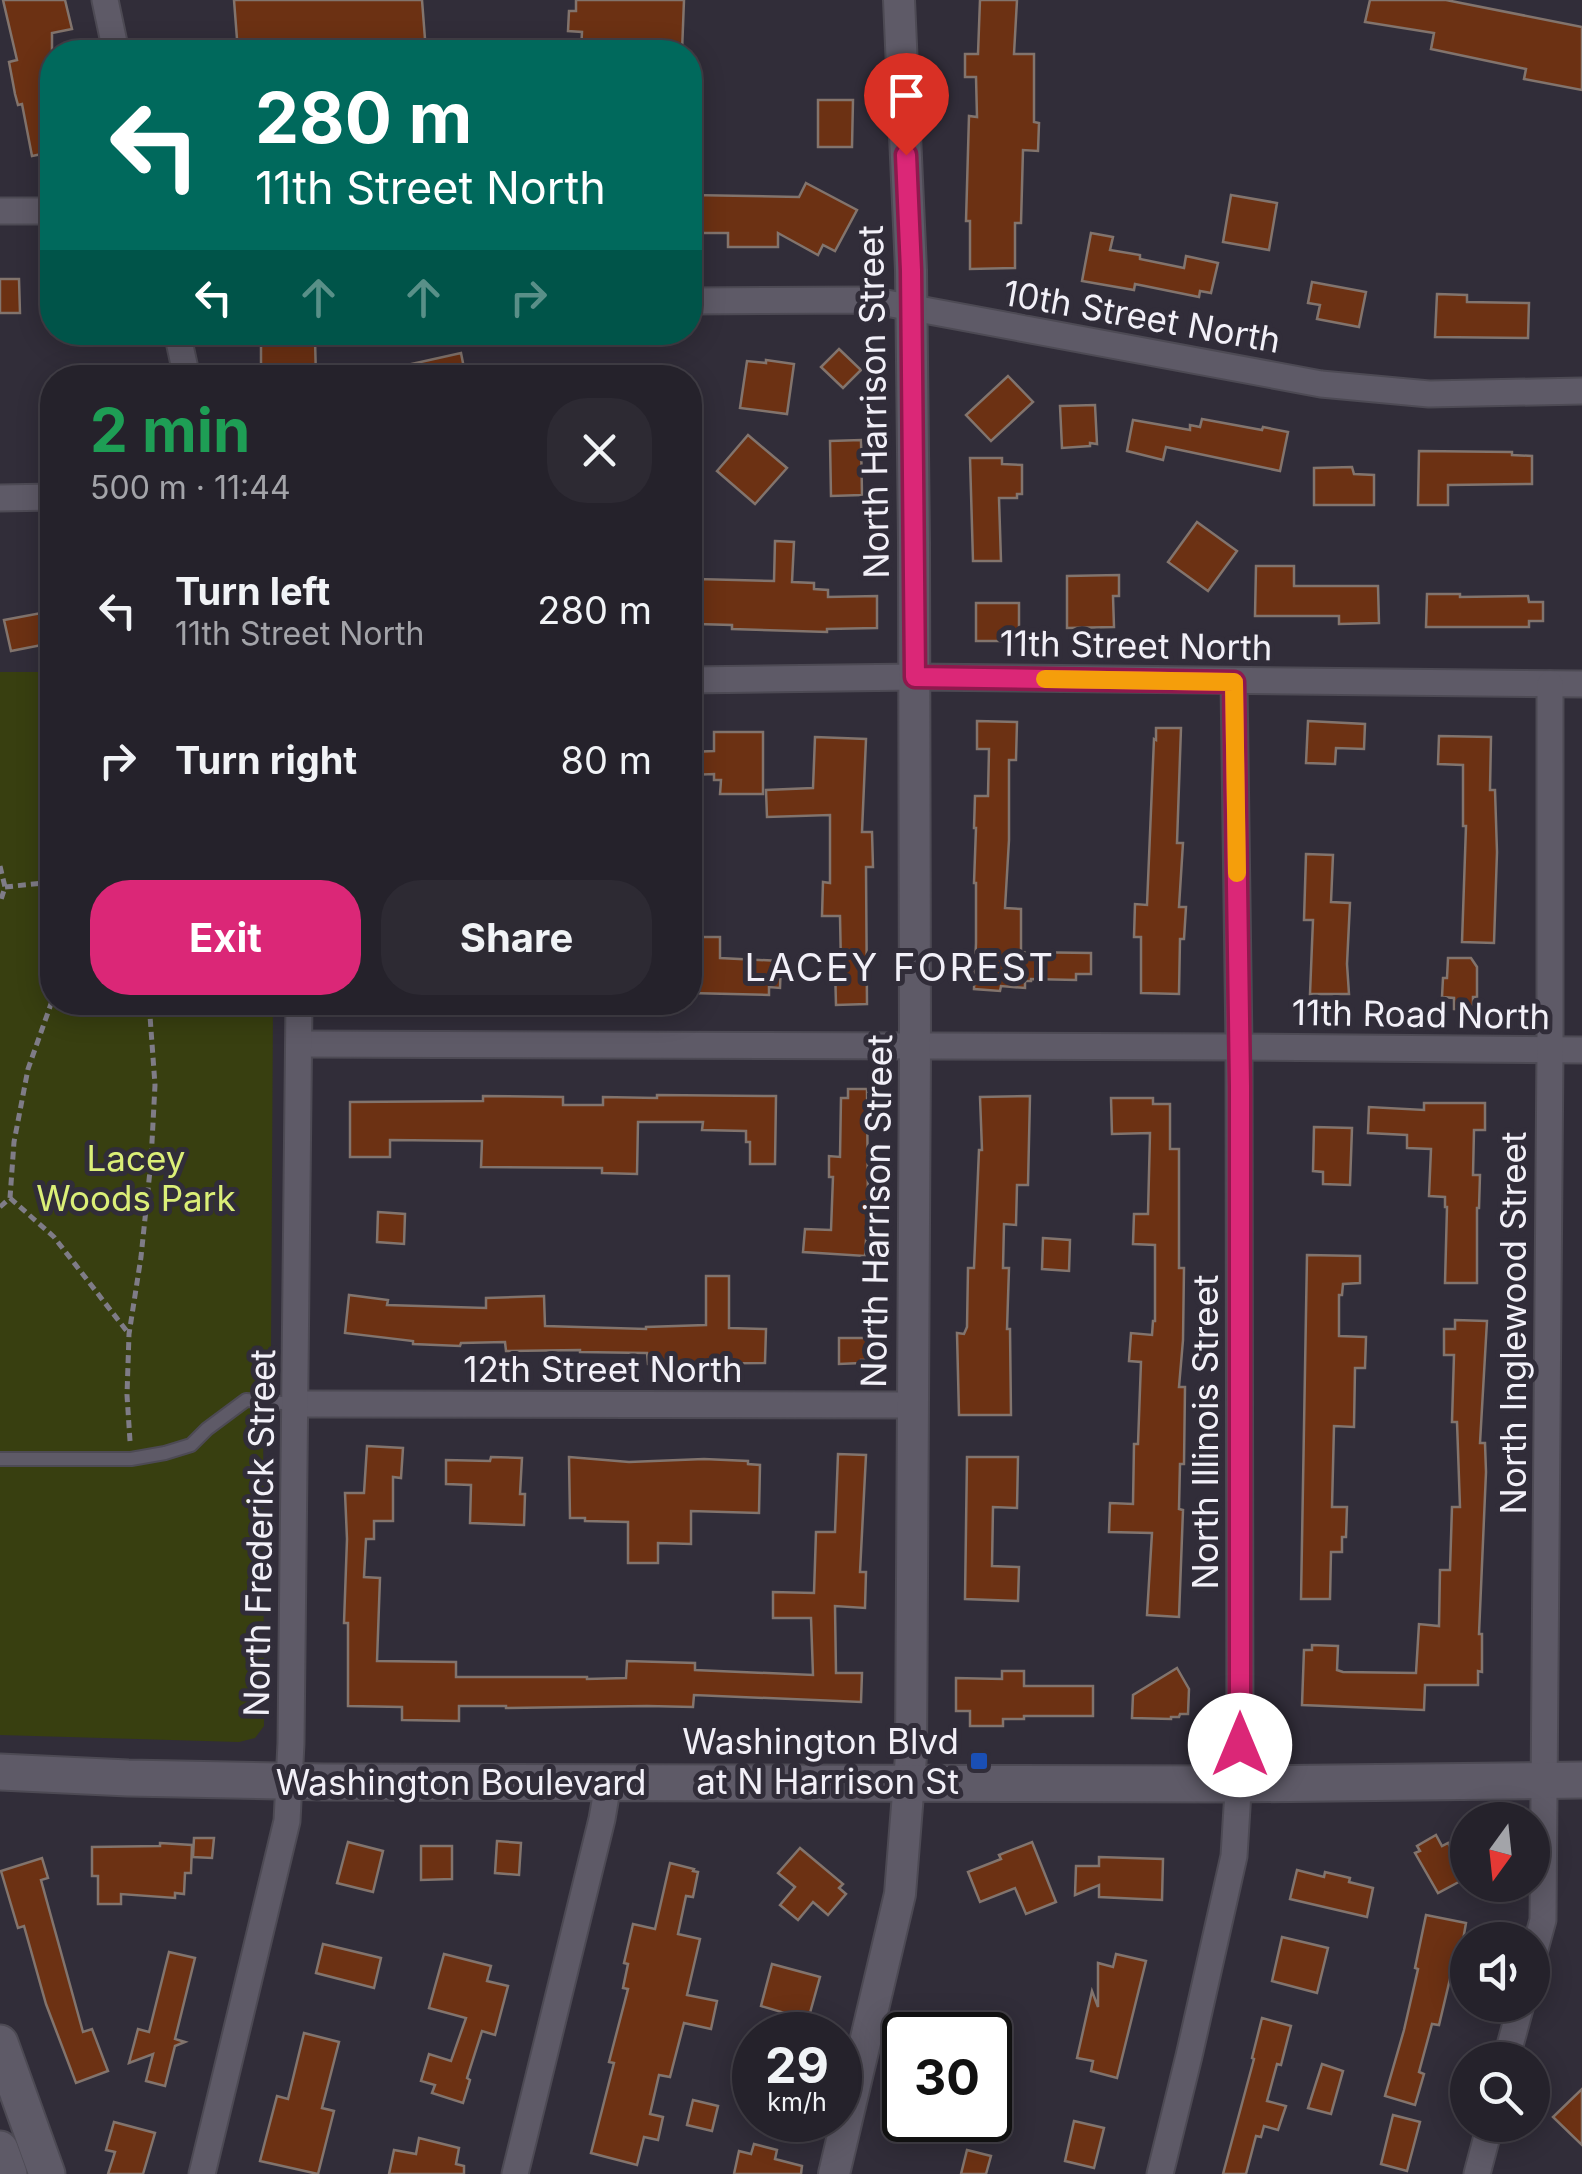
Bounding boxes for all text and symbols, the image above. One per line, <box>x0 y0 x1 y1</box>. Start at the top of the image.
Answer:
pin <box>864 53 949 156</box>
icon: arrive <box>879 68 934 123</box>
text: 280 m <box>255 75 472 160</box>
icon: left <box>90 80 220 210</box>
text: 11th Street North <box>255 160 606 215</box>
street label: North Harrison Street <box>849 225 897 579</box>
icon: left <box>186 270 241 325</box>
icon: ahead <box>291 270 346 325</box>
icon: ahead <box>396 270 451 325</box>
icon: right <box>501 270 556 325</box>
street label: 10th Street North <box>1000 271 1284 361</box>
text: 2 min <box>90 394 250 466</box>
button: close <box>547 398 652 503</box>
text: 500 m · 11:44 <box>90 468 291 507</box>
text: Turn left <box>175 568 330 614</box>
icon: left <box>90 583 145 638</box>
text: 280 m <box>537 587 652 633</box>
text: 11th Street North <box>175 614 424 653</box>
street label: 11th Street North <box>999 622 1273 668</box>
icon: right <box>90 733 145 788</box>
text: Turn right <box>175 737 357 783</box>
text: 80 m <box>561 737 652 783</box>
button: Exit <box>90 880 361 995</box>
button: Share <box>381 880 652 995</box>
district label: LACEY FOREST <box>744 944 1056 990</box>
street label: 11th Road North <box>1291 991 1551 1037</box>
street label: North Harrison Street <box>852 1034 900 1388</box>
street label: North Inglewood Street <box>1492 1132 1534 1514</box>
park label: Lacey Woods Park <box>36 1137 236 1219</box>
street label: North Illinois Street <box>1184 1274 1226 1590</box>
street label: 12th Street North <box>463 1348 743 1390</box>
street label: North Frederick Street <box>235 1349 283 1717</box>
position arrow <box>1188 1693 1292 1797</box>
place label: Washington Blvd at N Harrison St <box>682 1720 959 1802</box>
marker: Washington Blvd at N Harrison St <box>968 1750 990 1772</box>
street label: Washington Boulevard <box>276 1761 646 1803</box>
north arrow <box>1450 1802 1550 1902</box>
map controls <box>1450 1802 1550 2142</box>
button: sound <box>1450 1922 1550 2022</box>
speed limit sign: 30 <box>882 2012 1012 2142</box>
text: 29 <box>765 2035 829 2095</box>
button: search <box>1450 2042 1550 2142</box>
text: km/h <box>767 2087 827 2117</box>

